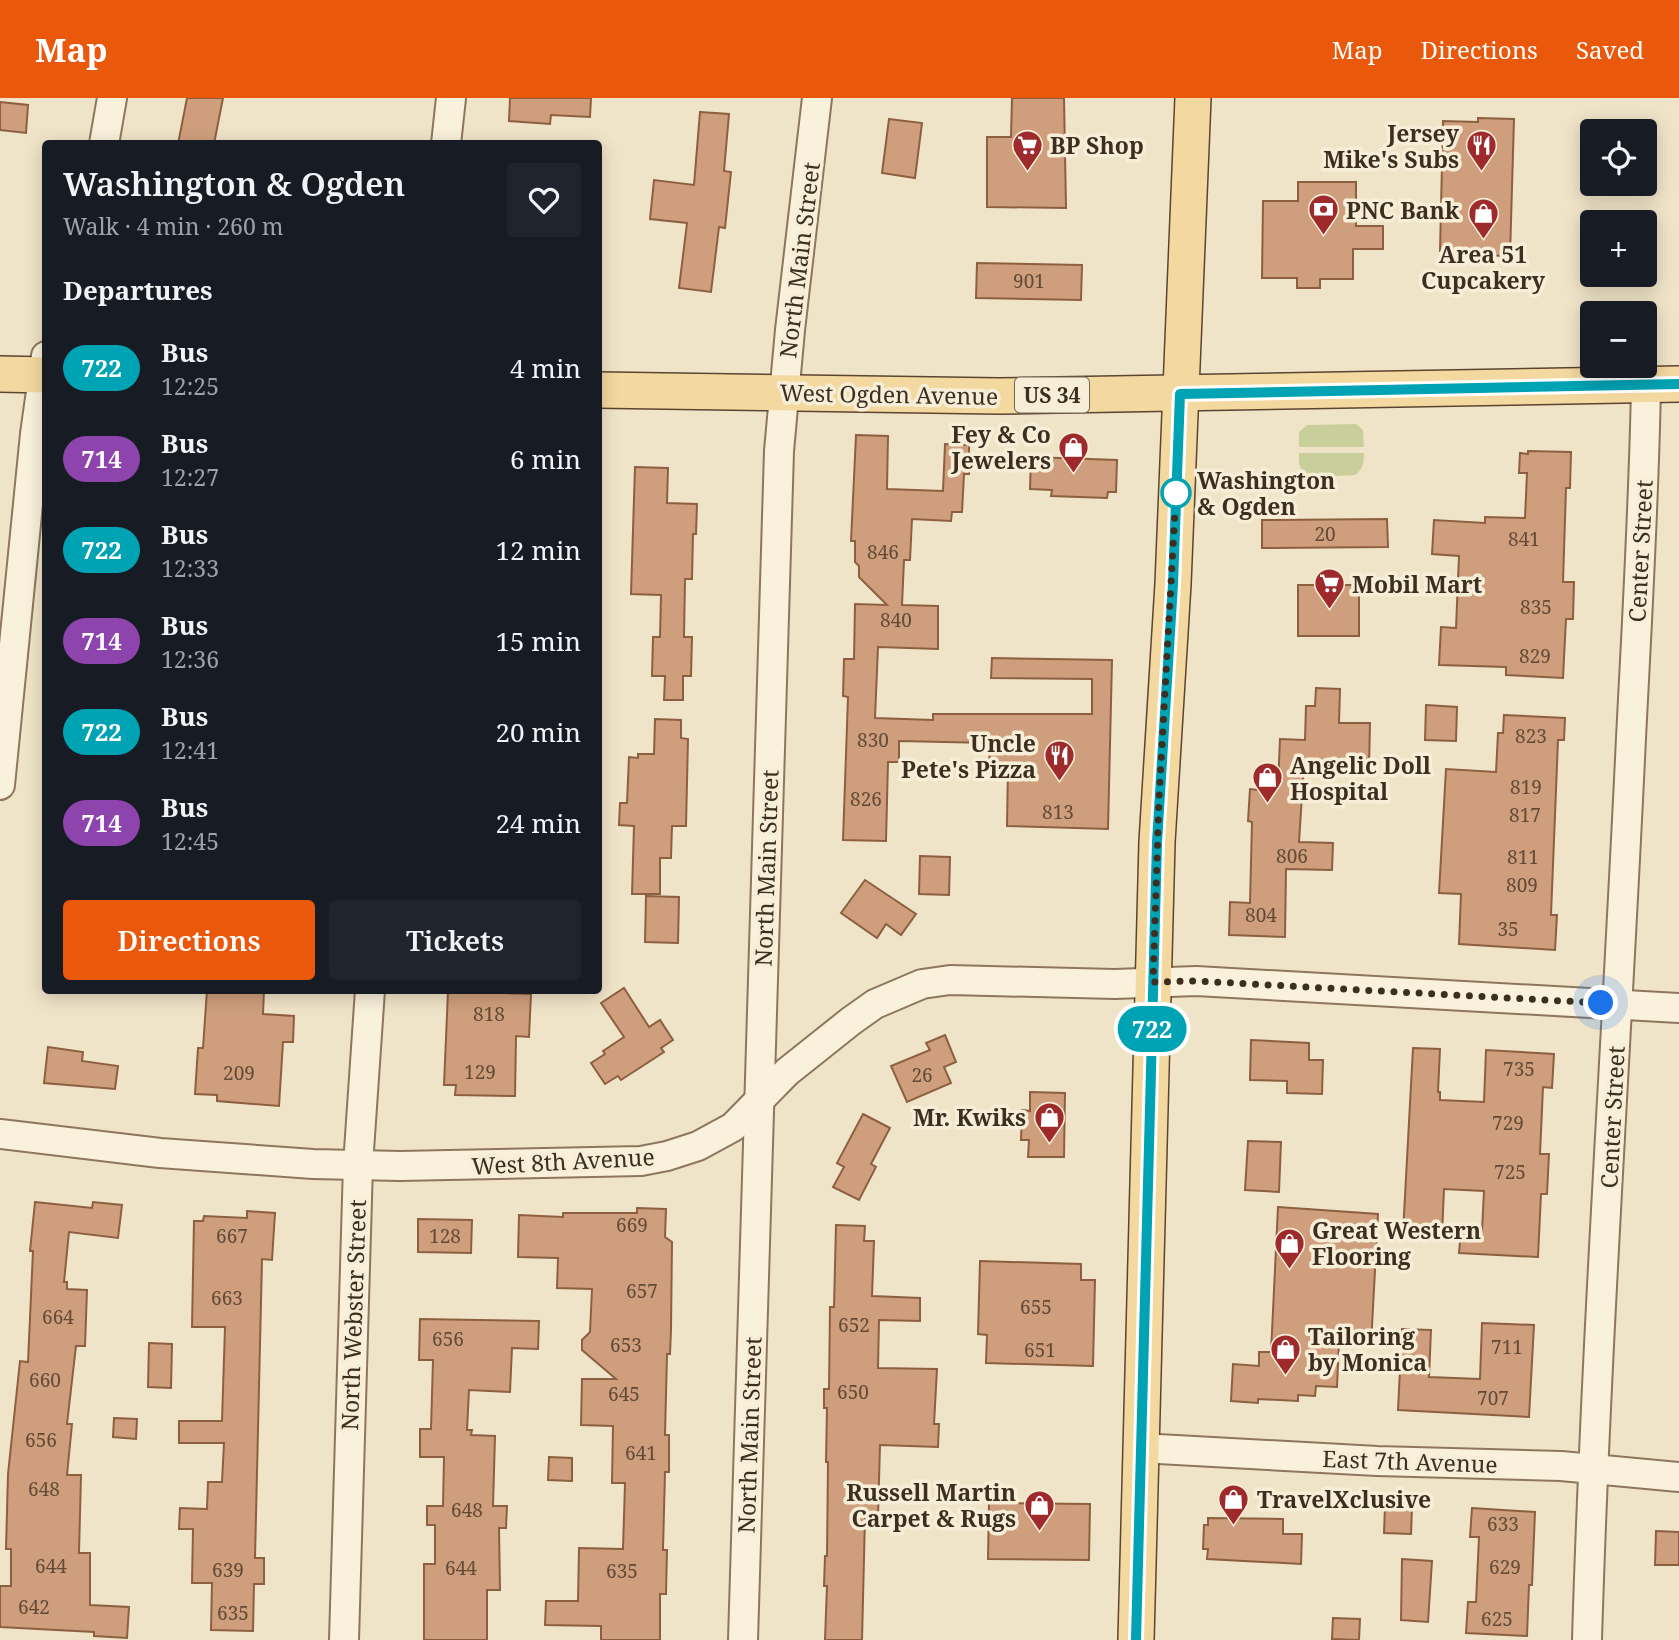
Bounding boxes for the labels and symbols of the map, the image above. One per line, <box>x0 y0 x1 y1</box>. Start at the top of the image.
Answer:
place label: Jersey Mike's Subs <box>1323 117 1460 175</box>
supermarket icon: BP Shop <box>1010 128 1044 172</box>
place label: BP Shop <box>1050 129 1144 161</box>
restaurant icon: Jersey Mike's Subs <box>1465 129 1499 173</box>
street label: North Main Street <box>771 160 827 360</box>
bank icon: PNC Bank <box>1306 193 1340 237</box>
place label: PNC Bank <box>1346 194 1460 226</box>
shop icon: Area 51 Cupcakery <box>1466 196 1500 240</box>
place label: Area 51 Cupcakery <box>1421 238 1546 296</box>
house number: 901 <box>1013 268 1045 294</box>
street label: West Ogden Avenue <box>780 376 998 412</box>
road number: US 34 <box>1015 378 1089 412</box>
place label: Fey & Co Jewelers <box>951 418 1051 476</box>
shop icon: Fey & Co Jewelers <box>1057 430 1091 474</box>
place label: Washington & Ogden <box>1197 464 1335 522</box>
marker: Washington & Ogden <box>1161 478 1191 508</box>
street label: Center Street <box>1620 479 1660 623</box>
house number: 20 <box>1314 521 1336 547</box>
house number: 841 <box>1508 526 1540 552</box>
house number: 846 <box>867 539 899 565</box>
supermarket icon: Mobil Mart <box>1312 567 1346 611</box>
place label: Mobil Mart <box>1352 568 1482 600</box>
house number: 835 <box>1520 594 1552 620</box>
house number: 840 <box>880 607 912 633</box>
house number: 829 <box>1519 643 1551 669</box>
house number: 823 <box>1515 723 1547 749</box>
house number: 830 <box>857 727 889 753</box>
place label: Uncle Pete's Pizza <box>901 727 1036 785</box>
restaurant icon: Uncle Pete's Pizza <box>1042 739 1076 783</box>
place label: Angelic Doll Hospital <box>1290 749 1431 807</box>
shop icon: Angelic Doll Hospital <box>1250 761 1284 805</box>
street label: North Main Street <box>747 769 785 967</box>
house number: 819 <box>1510 774 1542 800</box>
house number: 826 <box>850 786 882 812</box>
house number: 813 <box>1042 799 1074 825</box>
house number: 817 <box>1509 802 1541 828</box>
house number: 806 <box>1276 843 1308 869</box>
house number: 811 <box>1507 844 1539 870</box>
house number: 809 <box>1506 872 1538 898</box>
house number: 804 <box>1245 902 1277 928</box>
house number: 35 <box>1497 916 1519 942</box>
your location <box>1583 985 1618 1020</box>
house number: 818 <box>473 1001 505 1027</box>
line badge: 722 <box>1112 1006 1192 1052</box>
street label: Center Street <box>1592 1045 1632 1189</box>
house number: 735 <box>1503 1056 1535 1082</box>
house number: 129 <box>464 1059 496 1085</box>
house number: 209 <box>223 1060 255 1086</box>
house number: 26 <box>911 1062 933 1088</box>
shop icon: Mr. Kwiks <box>1032 1100 1066 1144</box>
place label: Mr. Kwiks <box>913 1101 1026 1133</box>
house number: 729 <box>1492 1110 1524 1136</box>
street label: West 8th Avenue <box>471 1140 655 1182</box>
house number: 725 <box>1494 1159 1526 1185</box>
street label: North Webster Street <box>333 1199 373 1431</box>
house number: 669 <box>616 1212 648 1238</box>
place label: Great Western Flooring <box>1312 1214 1481 1272</box>
house number: 667 <box>216 1223 248 1249</box>
house number: 128 <box>429 1223 461 1249</box>
shop icon: Great Western Flooring <box>1272 1226 1306 1270</box>
house number: 657 <box>626 1278 658 1304</box>
house number: 663 <box>211 1285 243 1311</box>
house number: 655 <box>1020 1294 1052 1320</box>
house number: 664 <box>42 1304 74 1330</box>
house number: 652 <box>838 1312 870 1338</box>
place label: Tailoring by Monica <box>1308 1320 1427 1378</box>
house number: 656 <box>432 1326 464 1352</box>
house number: 653 <box>610 1332 642 1358</box>
shop icon: Tailoring by Monica <box>1268 1332 1302 1376</box>
house number: 711 <box>1491 1334 1523 1360</box>
street label: North Main Street <box>730 1336 768 1534</box>
house number: 651 <box>1024 1337 1056 1363</box>
house number: 660 <box>29 1367 61 1393</box>
house number: 650 <box>837 1379 869 1405</box>
house number: 645 <box>608 1381 640 1407</box>
house number: 707 <box>1477 1385 1509 1411</box>
house number: 656 <box>25 1427 57 1453</box>
house number: 641 <box>625 1440 657 1466</box>
street label: East 7th Avenue <box>1322 1442 1498 1480</box>
house number: 648 <box>28 1476 60 1502</box>
place label: Russell Martin Carpet & Rugs <box>846 1476 1016 1534</box>
shop icon: TravelXclusive <box>1217 1482 1251 1526</box>
place label: TravelXclusive <box>1257 1483 1431 1515</box>
shop icon: Russell Martin Carpet & Rugs <box>1022 1488 1056 1532</box>
house number: 648 <box>451 1497 483 1523</box>
house number: 633 <box>1487 1511 1519 1537</box>
house number: 644 <box>35 1553 67 1579</box>
house number: 629 <box>1489 1554 1521 1580</box>
house number: 644 <box>445 1555 477 1581</box>
house number: 639 <box>212 1557 244 1583</box>
house number: 635 <box>606 1558 638 1584</box>
house number: 642 <box>18 1594 50 1620</box>
house number: 635 <box>217 1600 249 1626</box>
house number: 625 <box>1481 1606 1513 1632</box>

